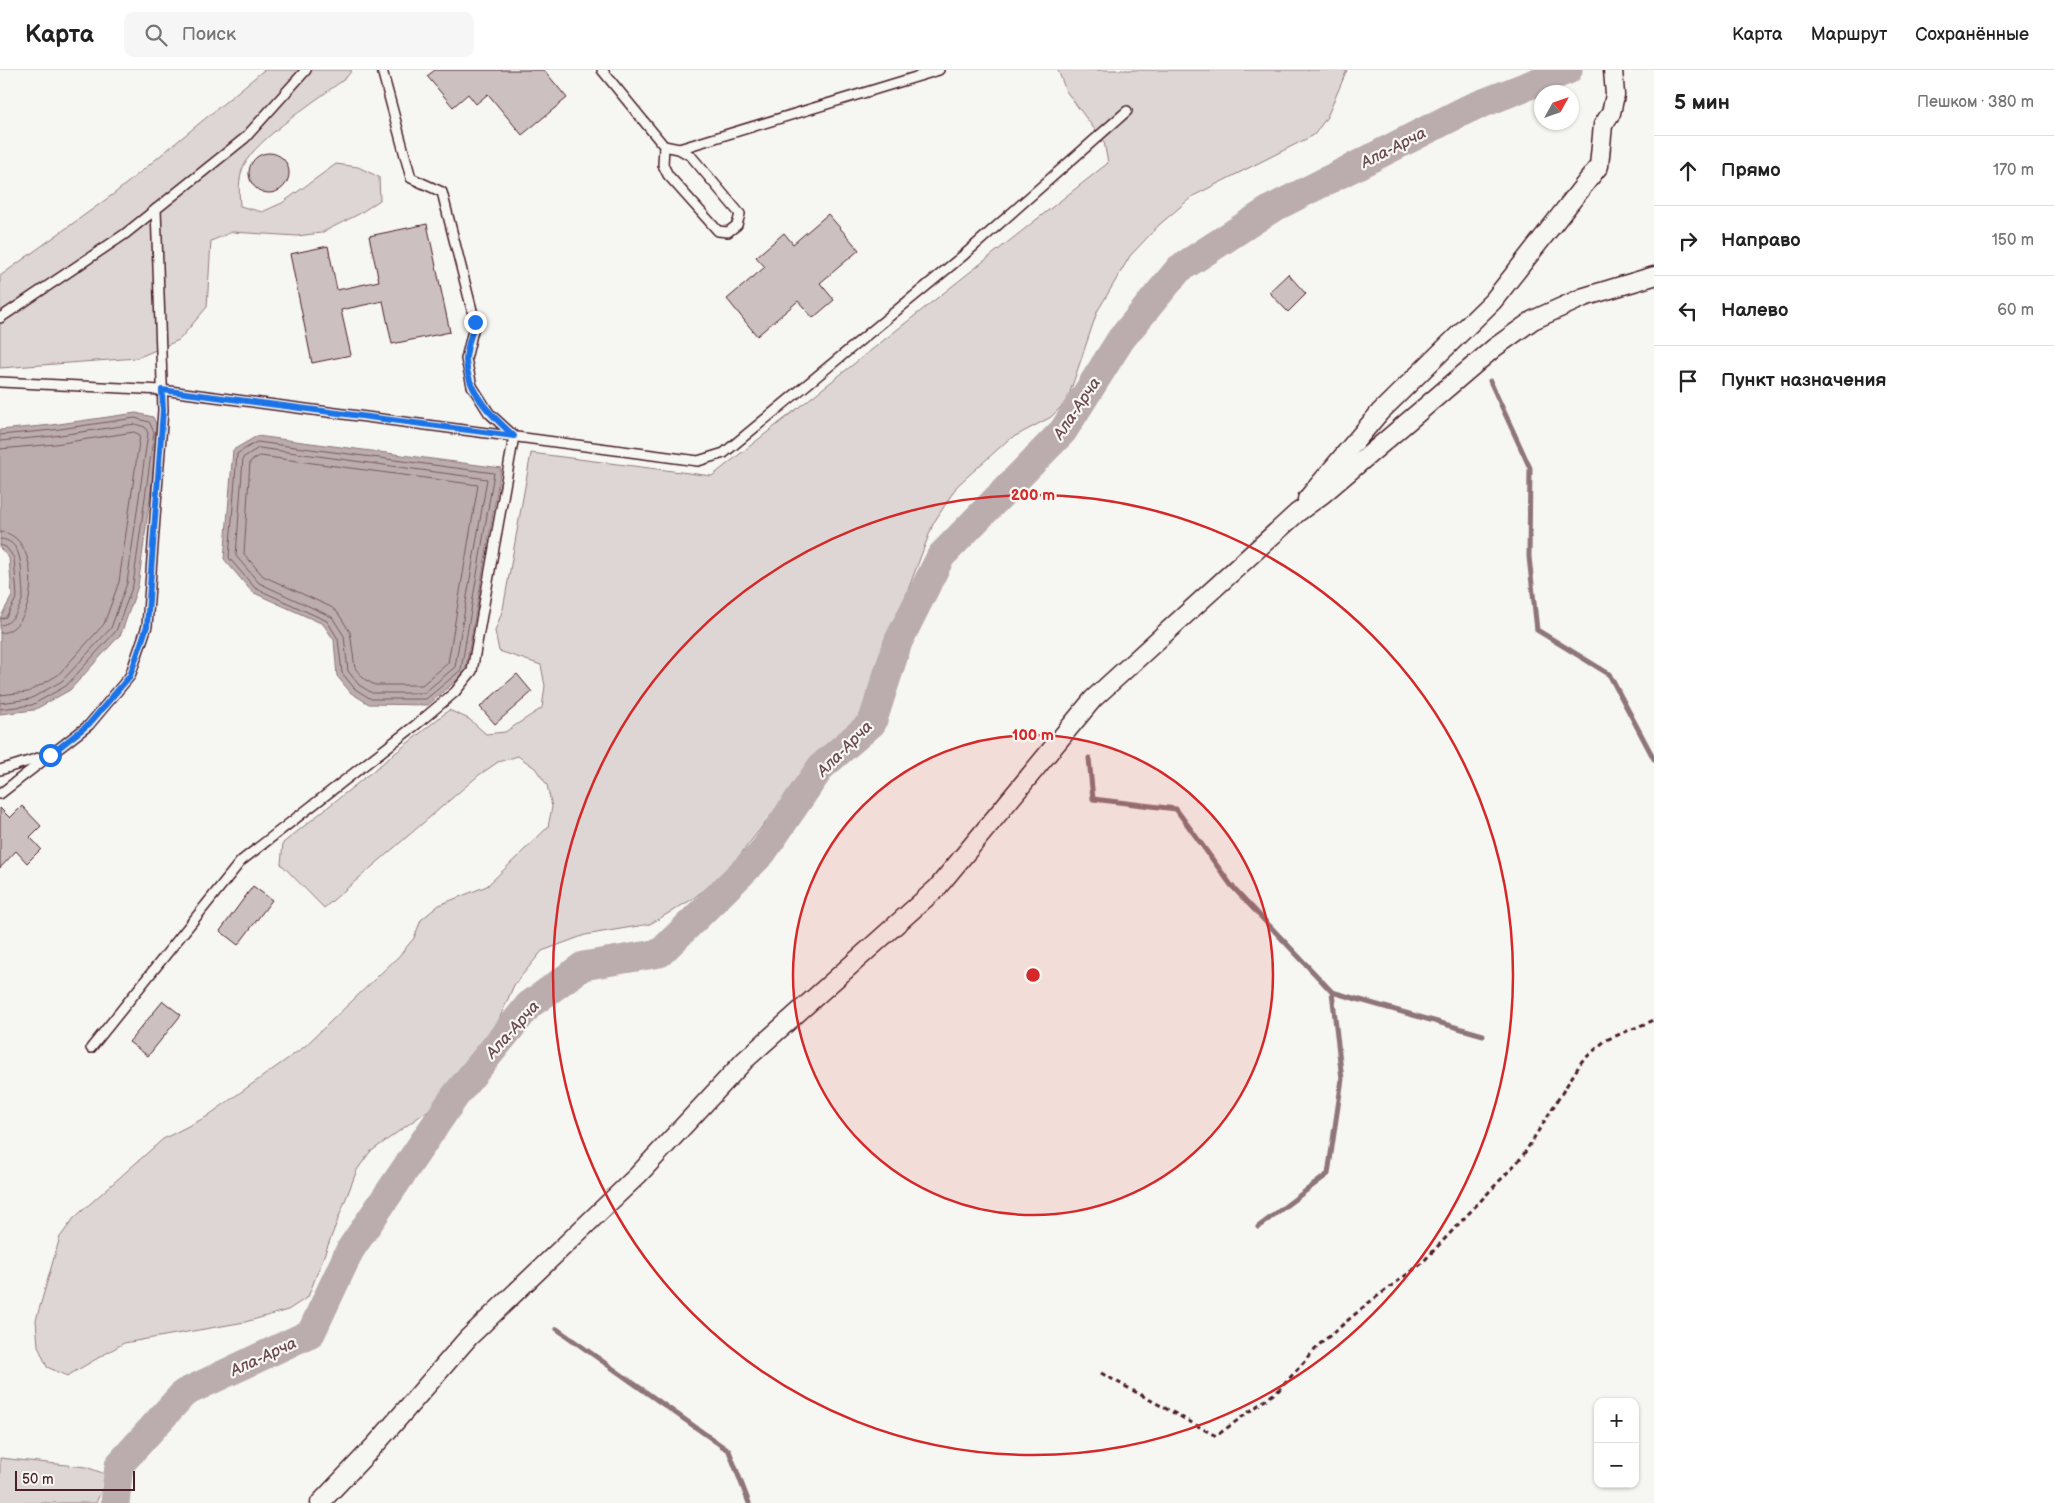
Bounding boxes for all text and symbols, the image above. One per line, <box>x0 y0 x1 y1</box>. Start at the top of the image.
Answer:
search box <box>124 12 474 57</box>
text: Карта <box>25 20 94 49</box>
icon: search <box>142 21 170 49</box>
text: Поиск <box>182 23 236 46</box>
text: Карта <box>1732 24 1783 45</box>
text: Маршрут <box>1811 24 1887 45</box>
text: Сохранённые <box>1915 24 2029 45</box>
north arrow <box>1534 85 1579 130</box>
text: 5 мин <box>1674 90 1730 115</box>
text: Пешком · 380 m <box>1917 93 2034 112</box>
water label: Ала-Арча <box>1357 124 1429 173</box>
icon: ahead <box>1674 157 1702 185</box>
text: Прямо <box>1721 159 1781 182</box>
text: 170 m <box>1993 161 2034 180</box>
icon: right <box>1674 227 1702 255</box>
text: Направо <box>1721 229 1801 252</box>
text: 150 m <box>1992 231 2034 250</box>
icon: left <box>1674 297 1702 325</box>
text: Налево <box>1721 299 1788 322</box>
text: 60 m <box>1997 301 2034 320</box>
route end <box>464 311 487 334</box>
icon: arrive <box>1674 367 1702 395</box>
text: Пункт назначения <box>1721 369 1886 392</box>
water label: Ала-Арча <box>1049 374 1105 444</box>
text: 200 m <box>1011 486 1055 505</box>
water label: Ала-Арча <box>813 717 877 781</box>
text: 100 m <box>1012 726 1054 745</box>
route start <box>39 744 62 767</box>
centre of rings <box>1024 966 1042 984</box>
water label: Ала-Арча <box>482 997 544 1063</box>
water label: Ала-Арча <box>227 1334 300 1381</box>
map controls <box>1594 1398 1639 1488</box>
button: + <box>1594 1398 1639 1443</box>
button: − <box>1594 1443 1639 1488</box>
scale bar <box>15 1468 135 1491</box>
text: 50 m <box>22 1471 54 1488</box>

